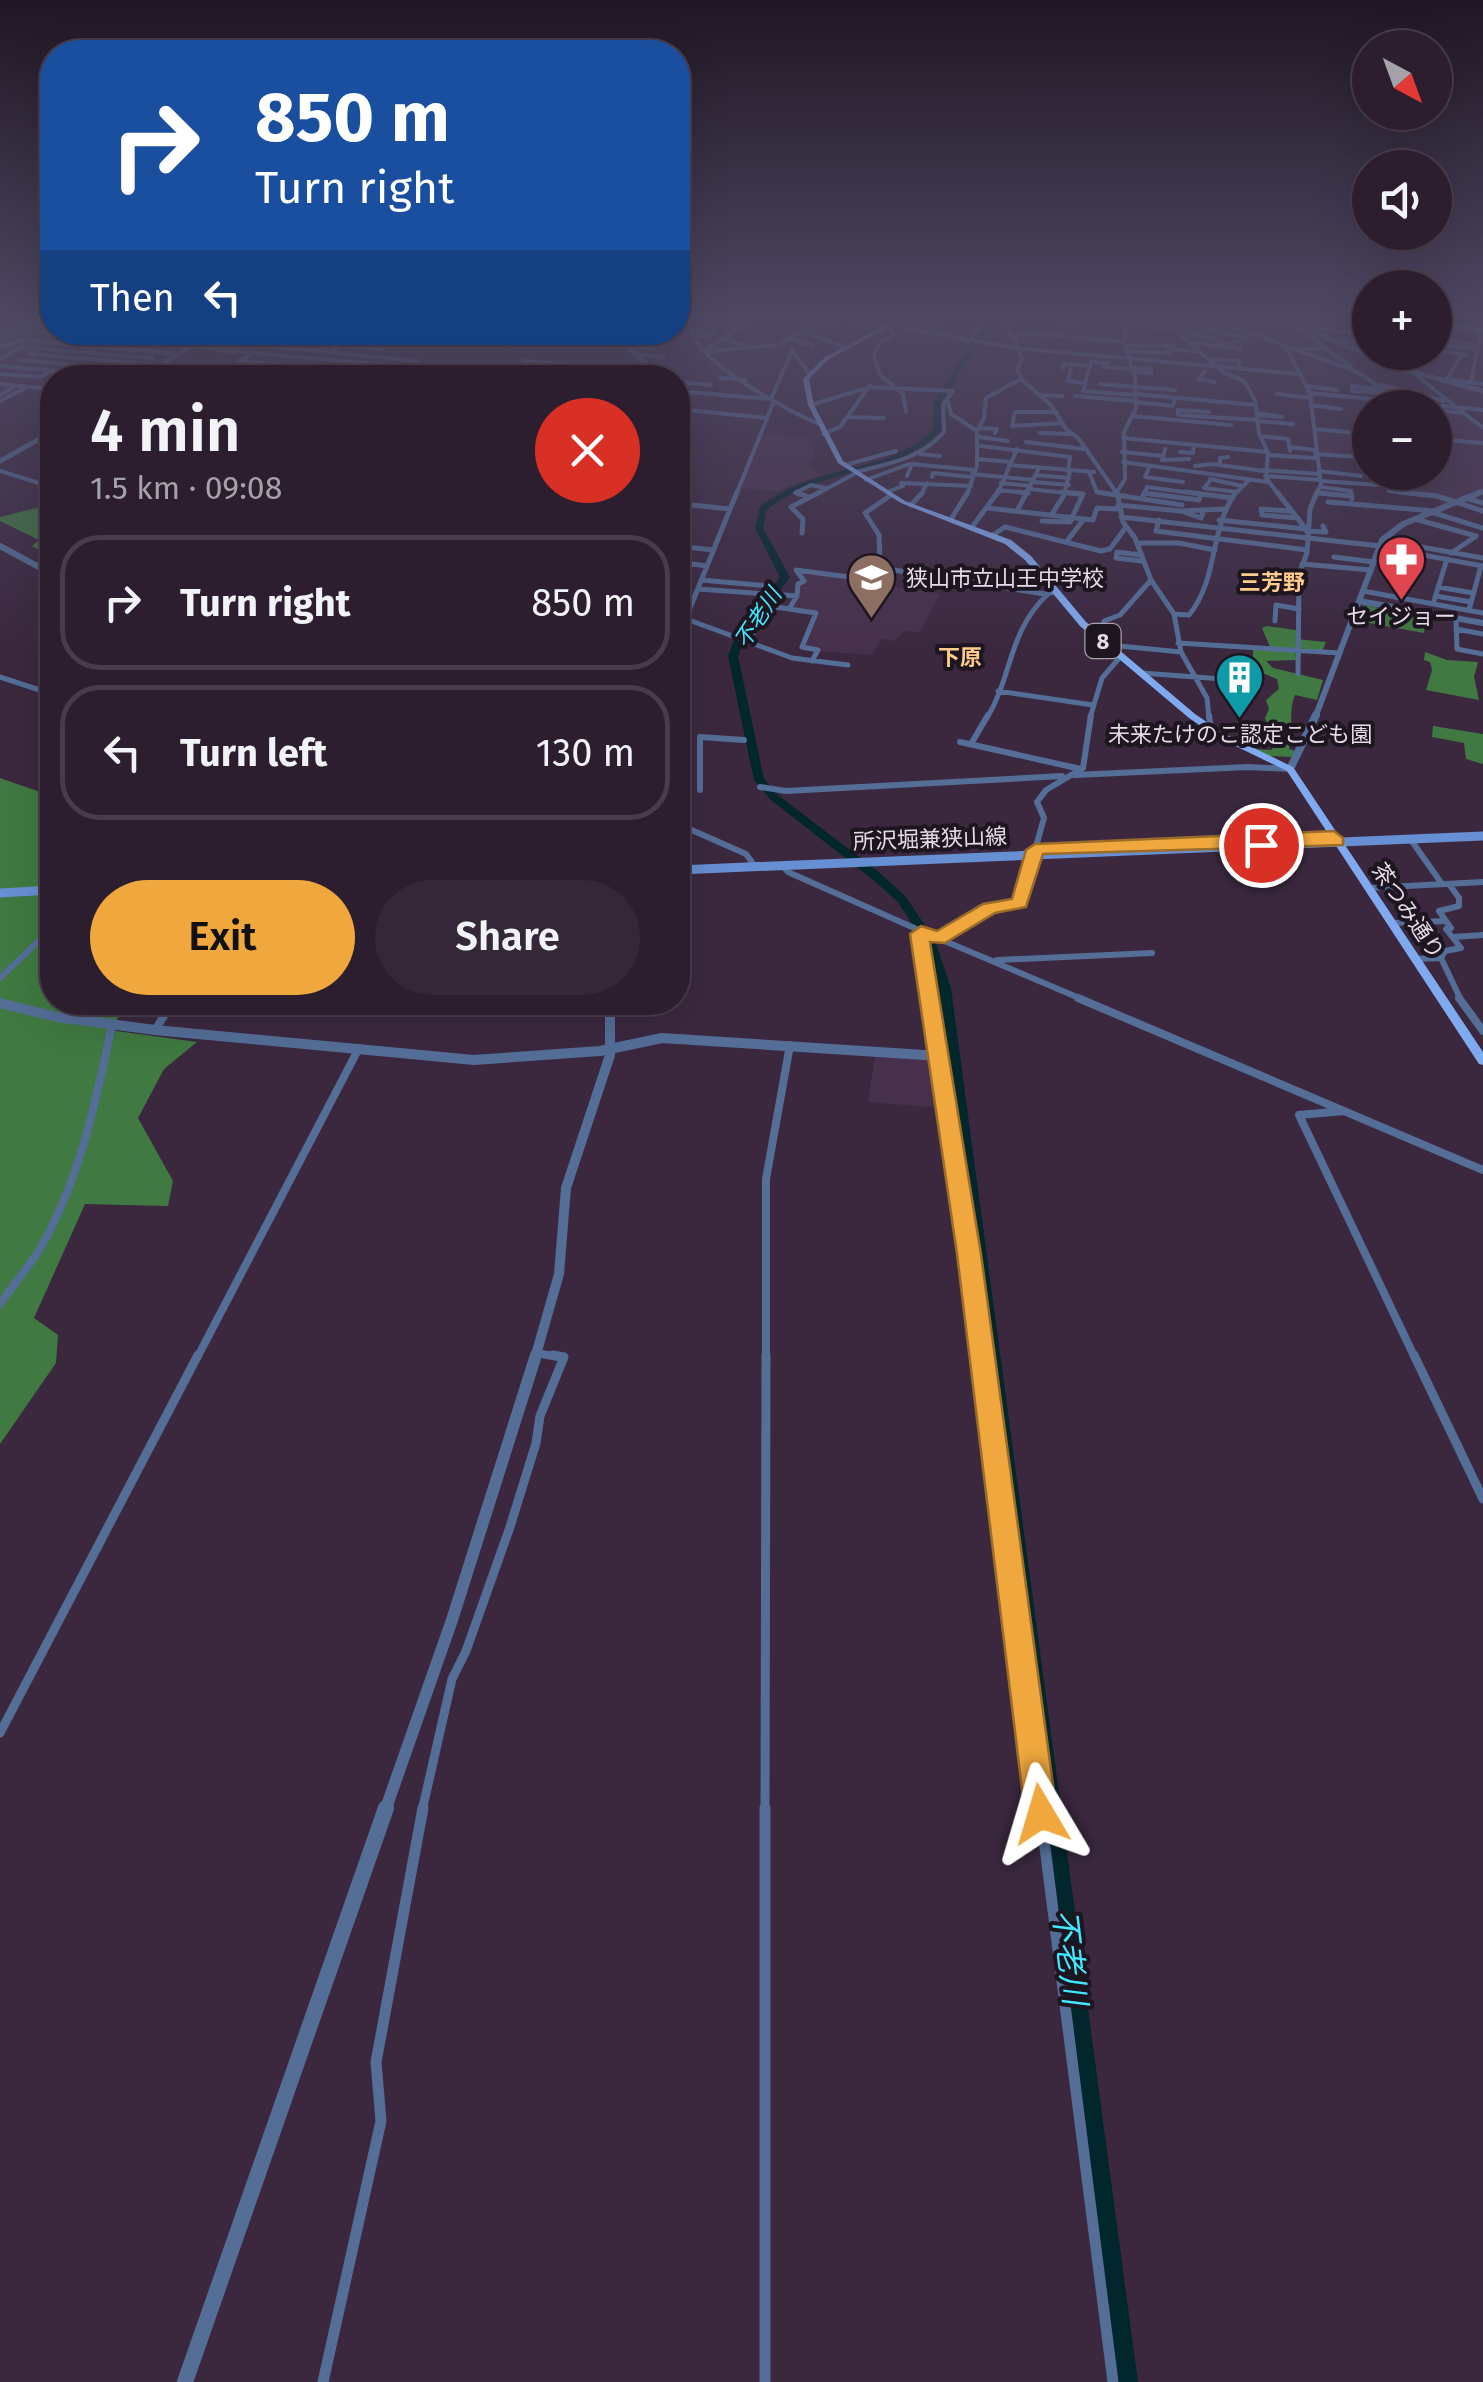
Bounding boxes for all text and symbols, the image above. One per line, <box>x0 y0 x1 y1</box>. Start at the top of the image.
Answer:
north arrow <box>1352 30 1452 130</box>
map controls <box>1352 30 1452 490</box>
text: 850 m <box>255 76 450 160</box>
icon: right <box>90 80 220 210</box>
button: sound <box>1352 150 1452 250</box>
text: Turn right <box>255 161 454 215</box>
icon: left <box>195 270 250 325</box>
button: + <box>1352 270 1452 370</box>
text: Then <box>90 275 175 321</box>
button: − <box>1352 390 1452 490</box>
text: 4 min <box>90 395 241 467</box>
button: close <box>535 398 640 503</box>
text: 1.5 km · 09:08 <box>90 469 282 507</box>
pharmacy icon: セイジョー <box>1375 534 1427 602</box>
school or university icon: 狭山市立山王中学校 <box>845 552 897 620</box>
place label: 狭山市立山王中学校 <box>906 565 1104 592</box>
district label: 三芳野 <box>1239 569 1305 596</box>
icon: right <box>95 575 150 630</box>
text: Turn right <box>180 580 350 626</box>
text: 850 m <box>531 580 635 626</box>
water label: 不老川 <box>729 581 788 653</box>
place label: セイジョー <box>1346 603 1456 630</box>
road number: 8 <box>1086 624 1120 658</box>
district label: 下原 <box>938 644 982 671</box>
building icon: 未来たけのこ認定こども園 <box>1214 652 1266 720</box>
place label: 未来たけのこ認定こども園 <box>1108 721 1372 748</box>
icon: left <box>95 725 150 780</box>
text: Turn left <box>180 730 327 776</box>
text: 130 m <box>536 730 635 776</box>
pin <box>1219 803 1304 888</box>
icon: arrive <box>1234 818 1289 873</box>
street label: 所沢堀兼狭山線 <box>853 823 1007 855</box>
street label: 茶つみ通り <box>1366 858 1450 964</box>
button: Exit <box>90 880 355 995</box>
button: Share <box>375 880 640 995</box>
position arrow <box>989 1762 1093 1866</box>
water label: 不老川 <box>1045 1907 1095 2010</box>

